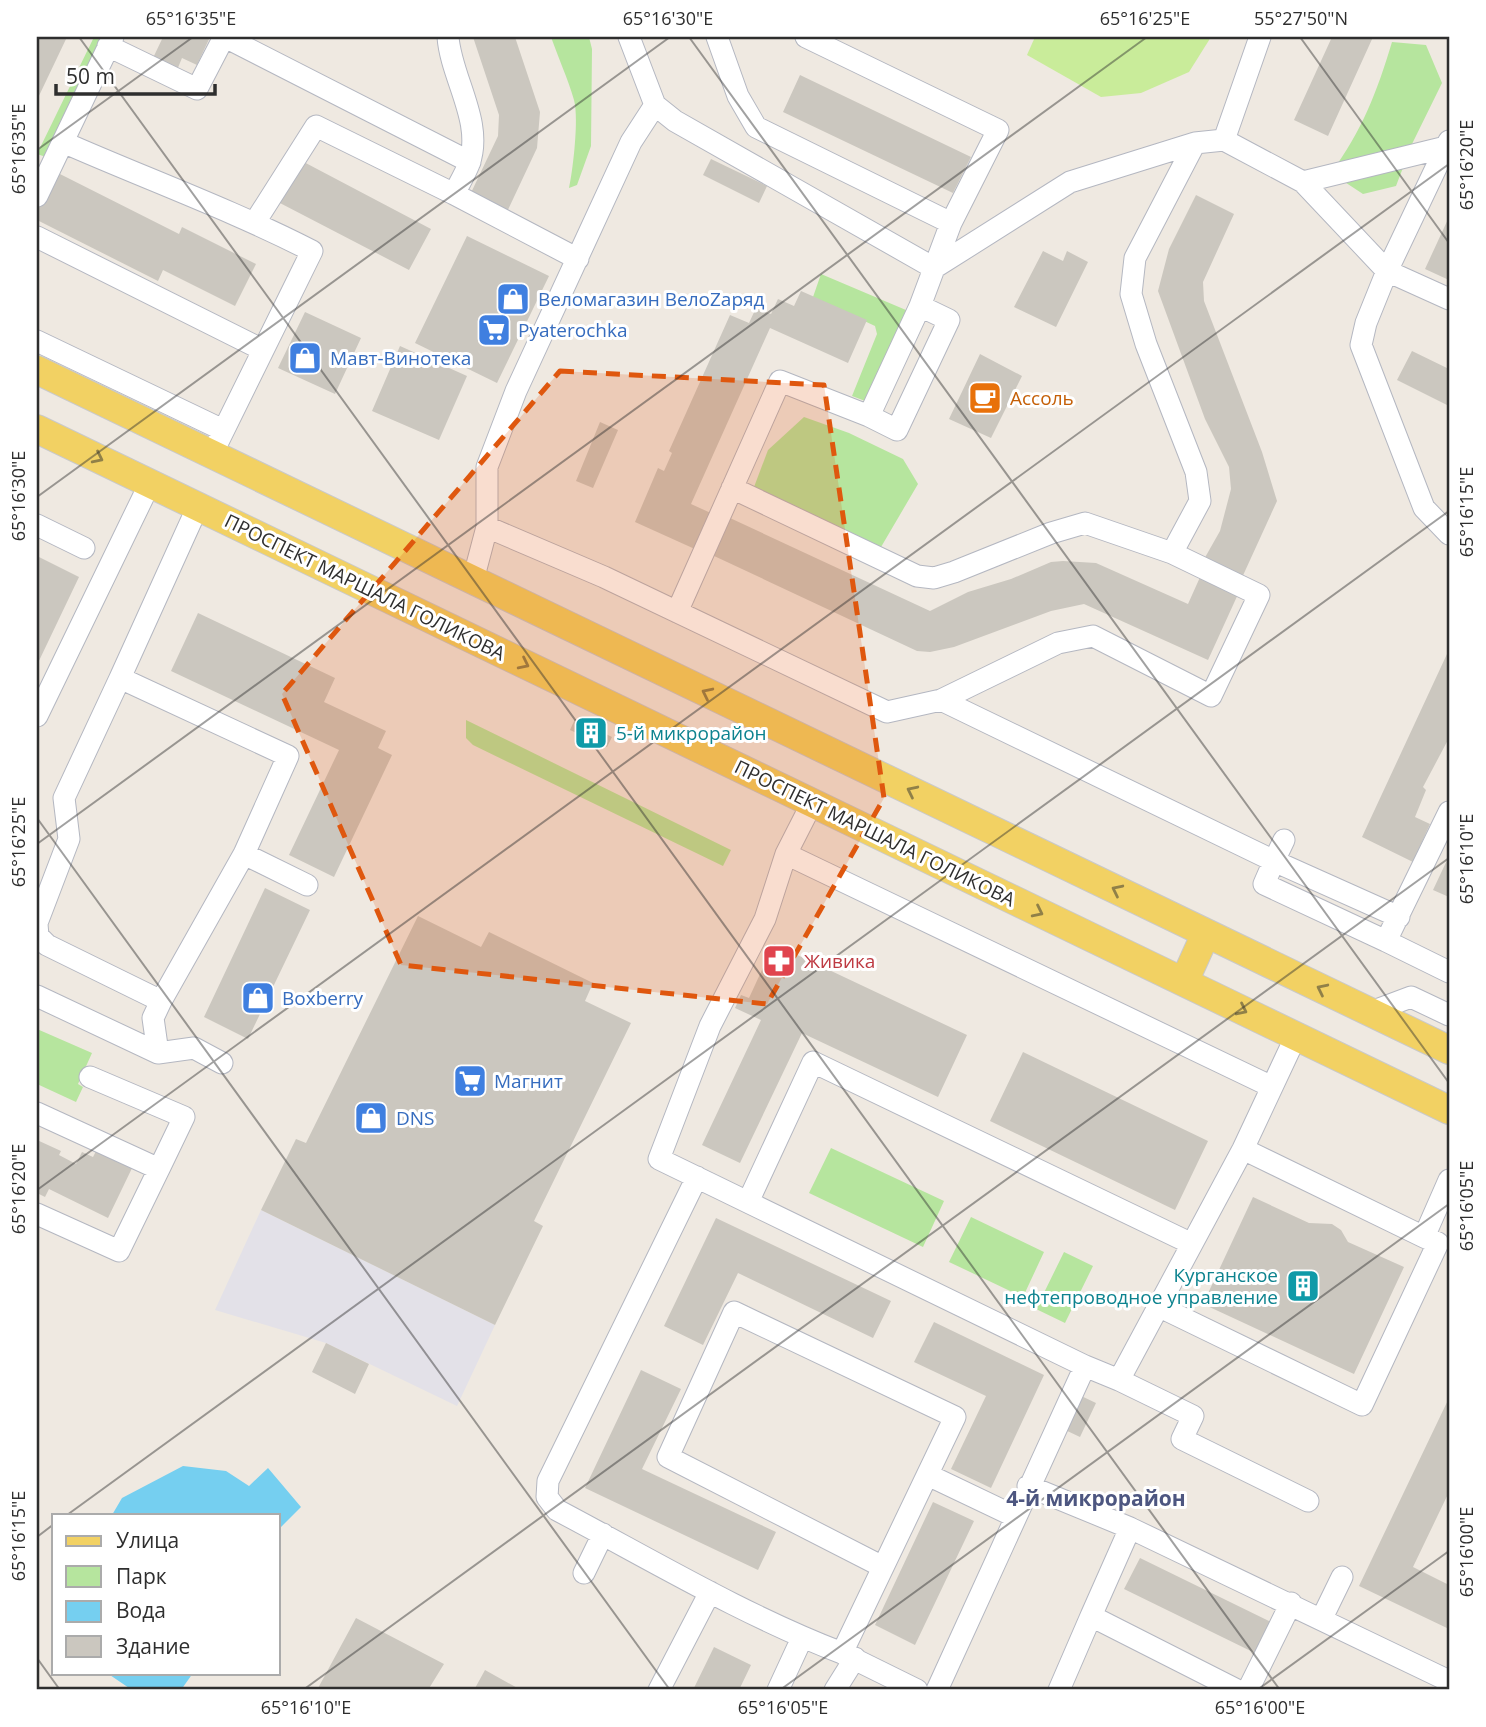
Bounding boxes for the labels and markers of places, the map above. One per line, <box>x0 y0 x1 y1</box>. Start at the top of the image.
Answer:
shop icon: Веломагазин ВелоZаряд <box>494 280 532 318</box>
place label: Веломагазин ВелоZаряд <box>538 286 765 312</box>
supermarket icon: Pyaterochka <box>475 311 513 349</box>
place label: Pyaterochka <box>518 317 627 343</box>
shop icon: Мавт-Винотека <box>286 339 324 377</box>
place label: Мавт-Винотека <box>330 345 471 371</box>
cafe icon: Ассоль <box>966 379 1004 417</box>
place label: Ассоль <box>1010 385 1074 411</box>
building icon: 5-й микрорайон <box>572 714 610 752</box>
place label: 5-й микрорайон <box>616 720 767 746</box>
pharmacy icon: Живика <box>760 942 798 980</box>
place label: Живика <box>804 948 875 974</box>
shop icon: Boxberry <box>239 979 277 1017</box>
place label: Boxberry <box>282 985 363 1011</box>
supermarket icon: Магнит <box>451 1062 489 1100</box>
place label: Магнит <box>494 1068 563 1094</box>
shop icon: DNS <box>352 1099 390 1137</box>
place label: DNS <box>396 1105 435 1131</box>
place label: Курганское нефтепроводное управление <box>1004 1262 1278 1310</box>
building icon: Курганское нефтепроводное управление <box>1284 1267 1322 1305</box>

